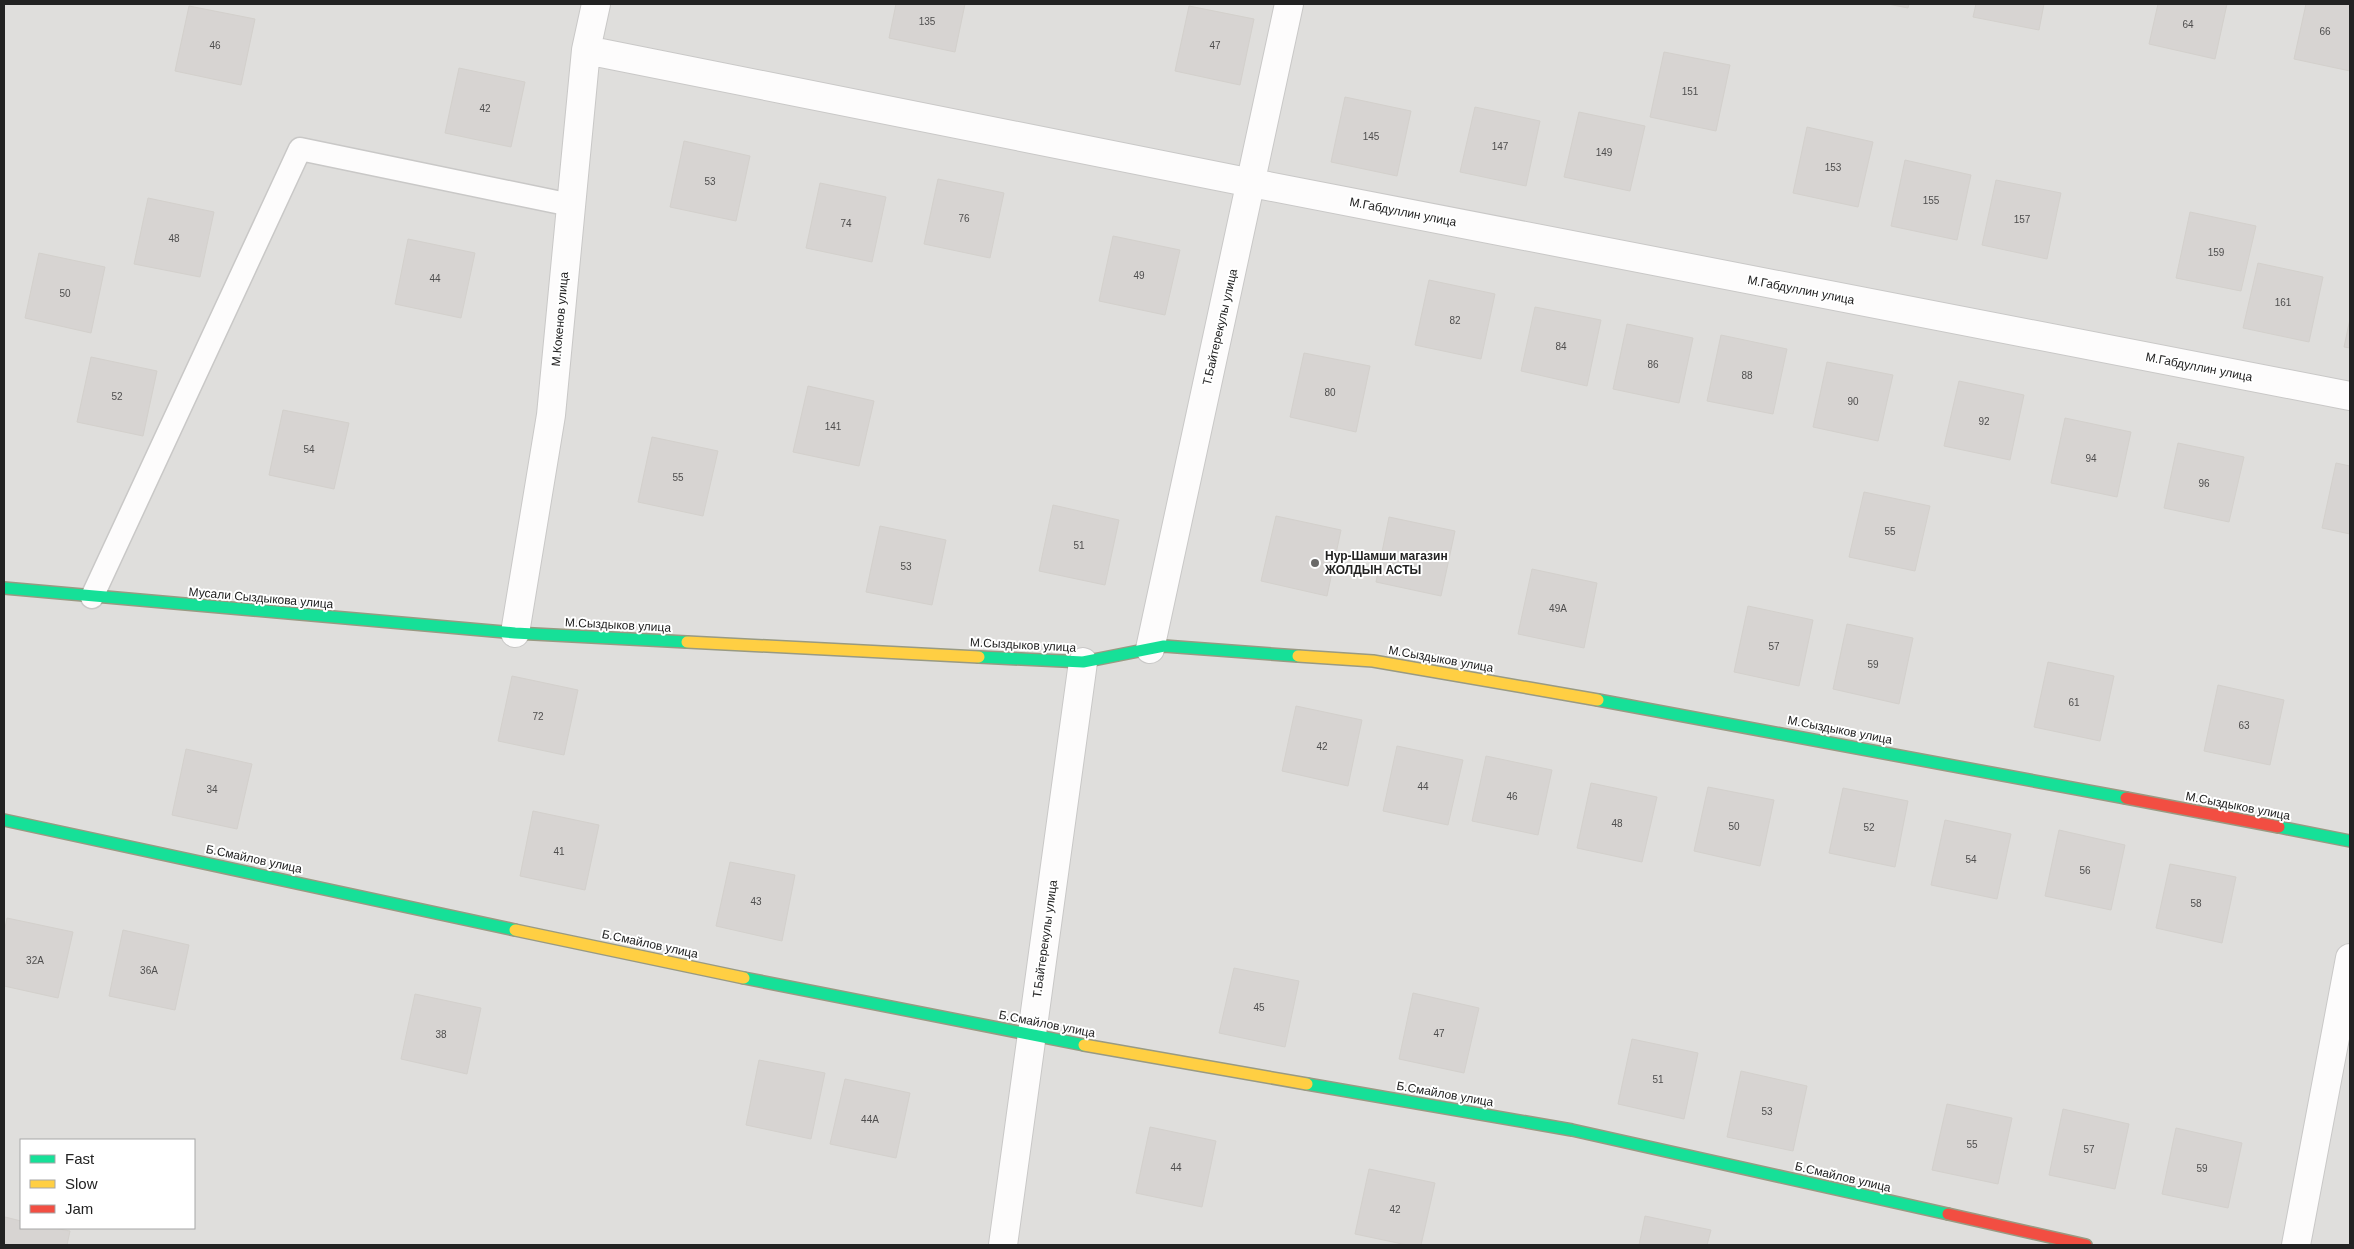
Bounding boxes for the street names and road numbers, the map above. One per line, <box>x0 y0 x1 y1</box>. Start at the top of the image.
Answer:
street label: М.Габдуллин улица <box>1348 195 1458 229</box>
street label: Т.Байтерекулы улица <box>1200 267 1240 387</box>
street label: М.Кокенов улица <box>549 271 571 367</box>
street label: М.Габдуллин улица <box>1746 273 1856 307</box>
street label: М.Габдуллин улица <box>2144 350 2254 384</box>
street label: Мусали Сыздыкова улица <box>188 585 334 611</box>
street label: М.Сыздыков улица <box>565 615 672 635</box>
street label: М.Сыздыков улица <box>970 635 1077 655</box>
street label: М.Сыздыков улица <box>1387 643 1495 675</box>
street label: М.Сыздыков улица <box>1787 713 1894 747</box>
street label: М.Сыздыков улица <box>2185 789 2292 823</box>
street label: Б.Смайлов улица <box>205 842 304 876</box>
street label: Т.Байтерекулы улица <box>1030 879 1060 999</box>
street label: Б.Смайлов улица <box>601 927 700 961</box>
street label: Б.Смайлов улица <box>998 1008 1097 1040</box>
street label: Б.Смайлов улица <box>1396 1079 1495 1109</box>
street label: Б.Смайлов улица <box>1794 1159 1893 1195</box>

